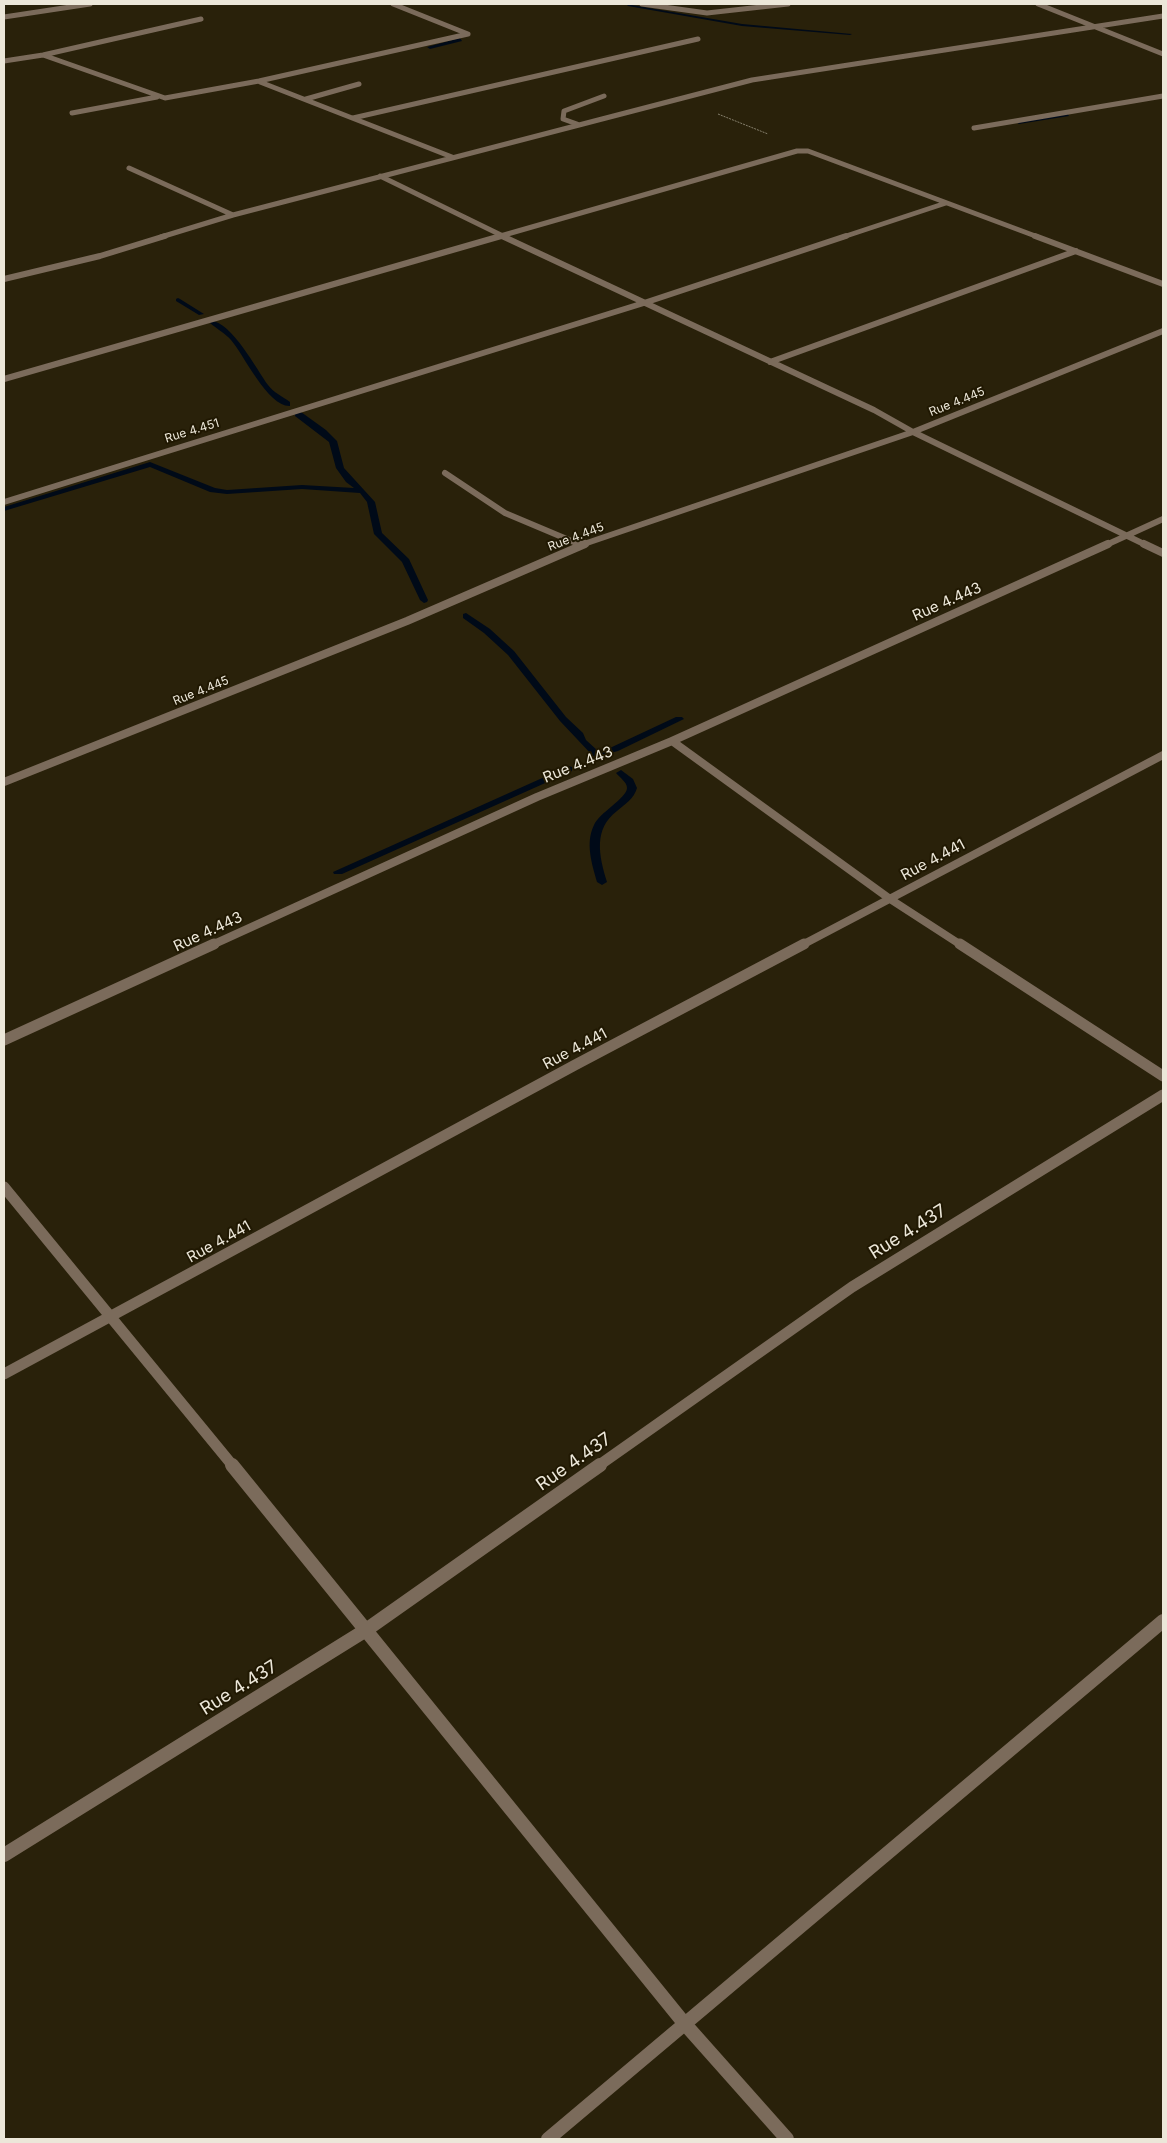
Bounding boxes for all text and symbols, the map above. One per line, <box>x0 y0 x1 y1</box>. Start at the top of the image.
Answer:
street label: Rue 4.445 <box>927 384 987 420</box>
street label: Rue 4.451 <box>163 416 221 446</box>
street label: Rue 4.445 <box>546 520 606 554</box>
street label: Rue 4.443 <box>910 579 984 625</box>
street label: Rue 4.445 <box>171 673 231 709</box>
street label: Rue 4.443 <box>540 743 616 787</box>
street label: Rue 4.441 <box>898 836 968 884</box>
street label: Rue 4.443 <box>171 908 245 956</box>
street label: Rue 4.441 <box>540 1025 610 1073</box>
street label: Rue 4.437 <box>865 1200 951 1264</box>
street label: Rue 4.441 <box>184 1217 254 1267</box>
street label: Rue 4.437 <box>532 1428 616 1496</box>
street label: Rue 4.437 <box>196 1656 282 1720</box>

